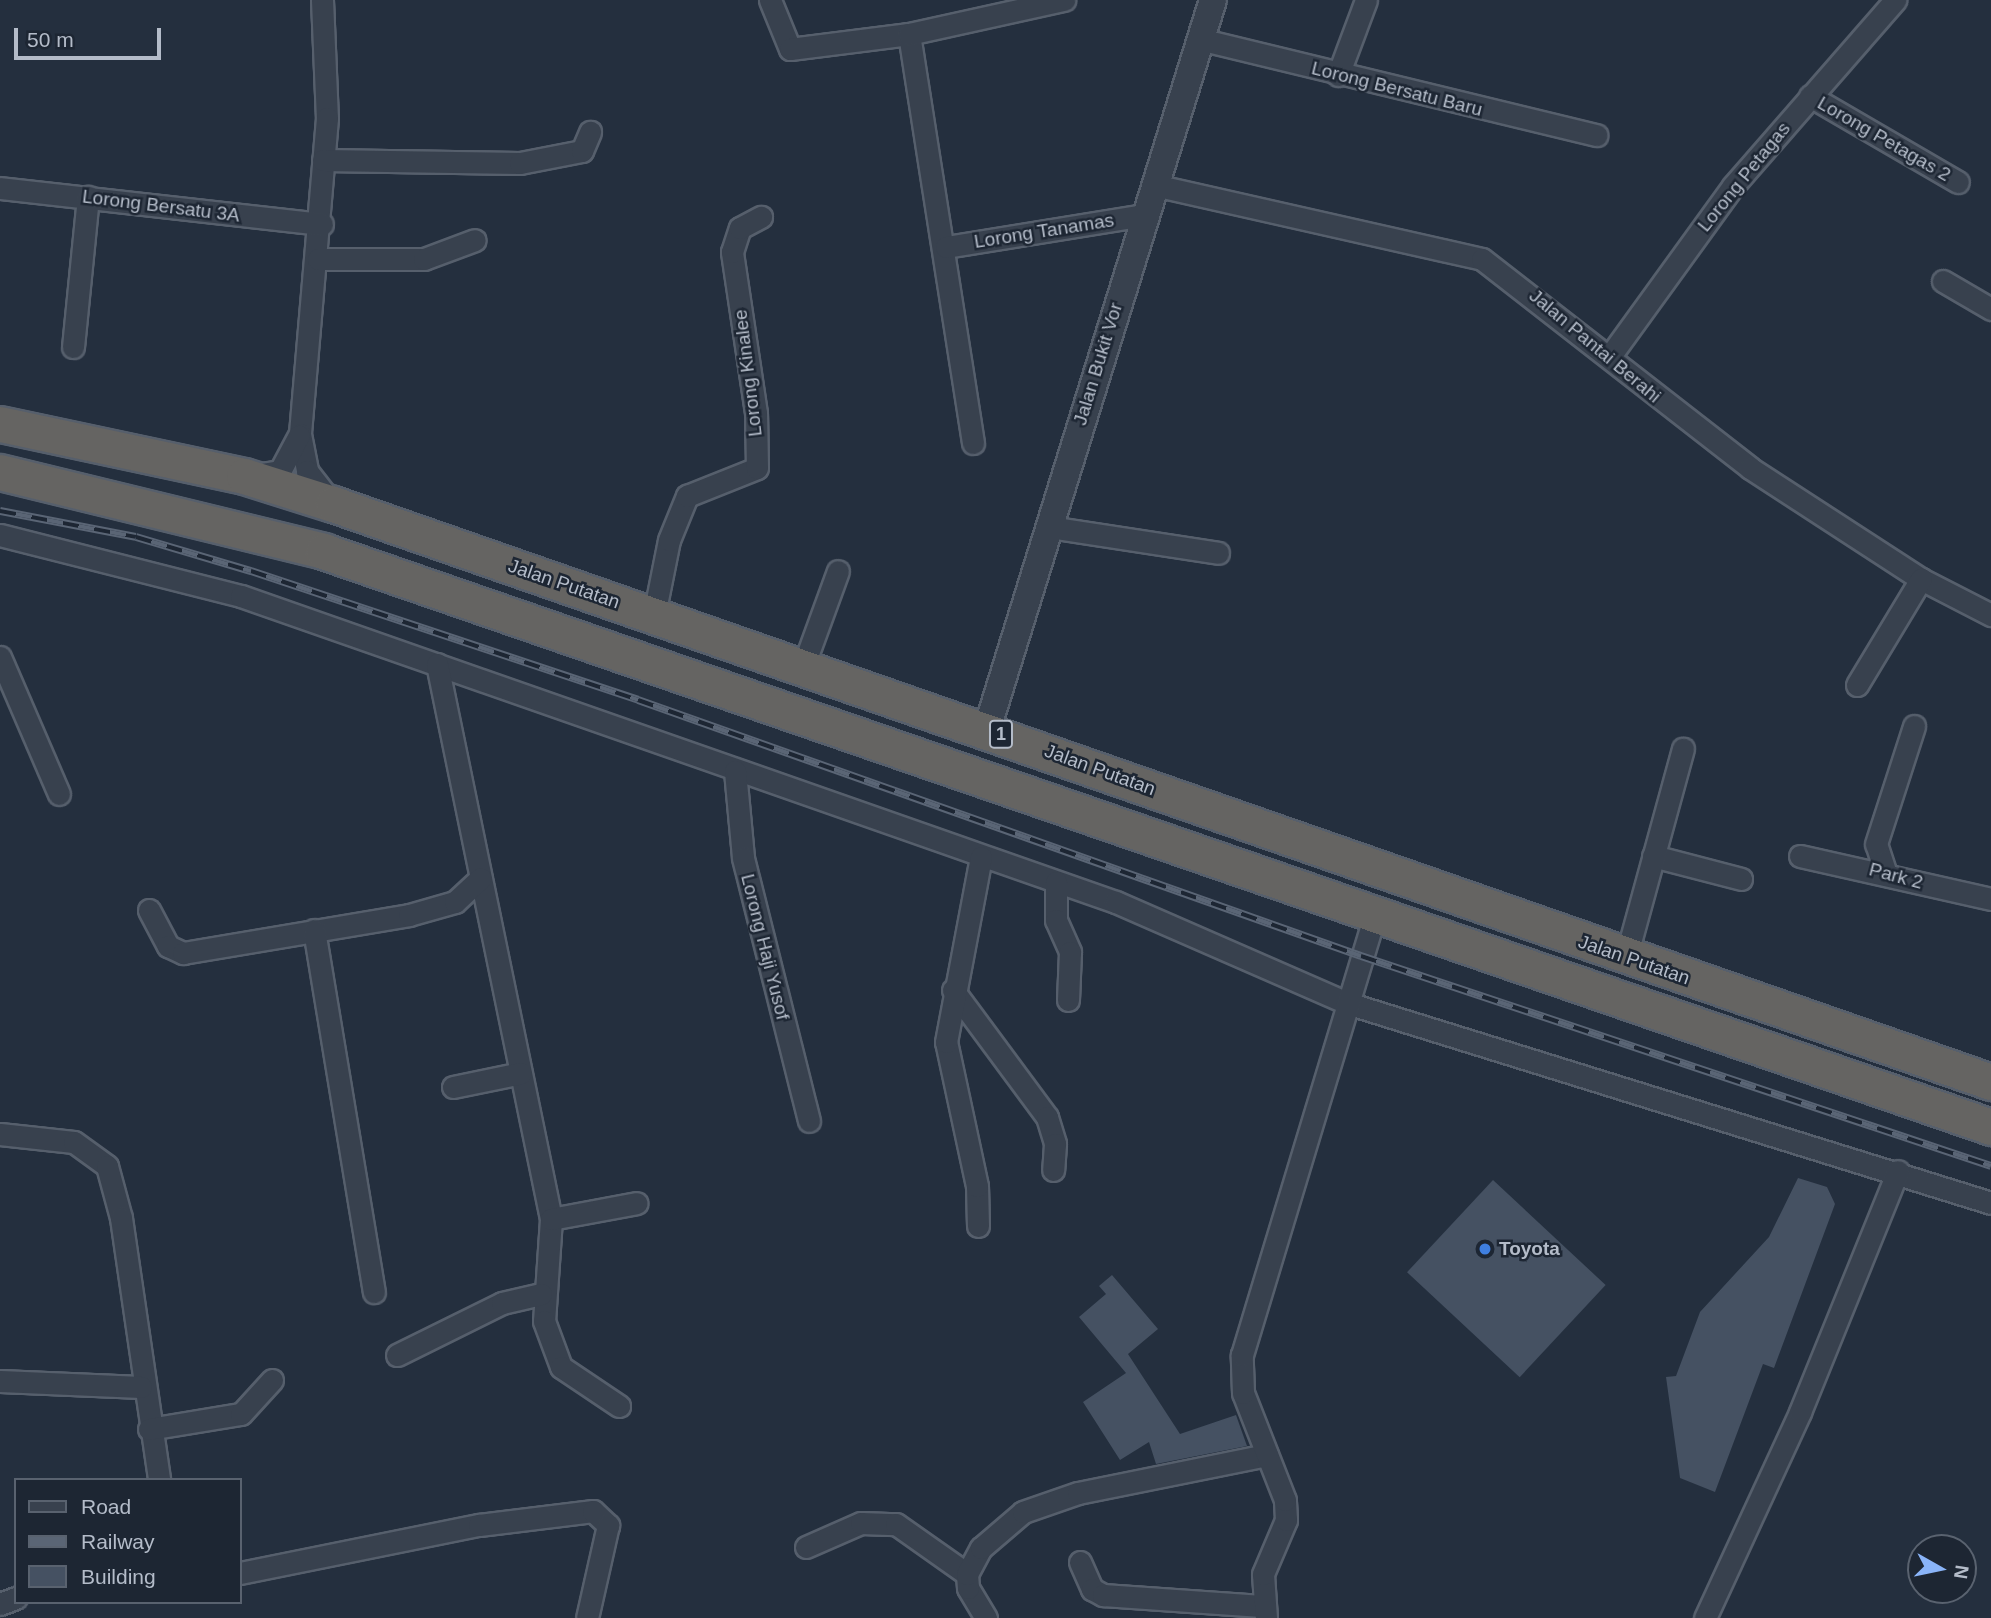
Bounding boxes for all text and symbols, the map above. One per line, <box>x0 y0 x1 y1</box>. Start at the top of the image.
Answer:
scale bar <box>18 14 164 58</box>
text: 50 m <box>27 28 74 51</box>
street label: Lorong Bersatu Baru <box>1309 57 1485 121</box>
street label: Lorong Petagas 2 <box>1813 92 1955 186</box>
street label: Lorong Petagas <box>1693 118 1795 236</box>
street label: Lorong Bersatu 3A <box>81 185 241 227</box>
street label: Lorong Tanamas <box>972 209 1116 253</box>
street label: Jalan Pantai Berahi <box>1525 284 1665 408</box>
street label: Jalan Bukit Vor <box>1069 300 1127 428</box>
street label: Lorong Kinalee <box>729 308 767 438</box>
street label: Jalan Putatan <box>505 554 623 614</box>
road number: 1 <box>989 720 1013 748</box>
street label: Jalan Putatan <box>1042 739 1158 801</box>
street label: Park 2 <box>1867 858 1925 894</box>
street label: Lorong Haji Yusof <box>736 871 794 1023</box>
street label: Jalan Putatan <box>1575 930 1693 990</box>
place label: Toyota <box>1499 1238 1560 1260</box>
marker: Toyota <box>1477 1241 1493 1257</box>
legend <box>14 1478 242 1604</box>
text: Road <box>81 1495 131 1518</box>
text: Railway <box>81 1530 155 1553</box>
north arrow <box>1907 1534 1977 1604</box>
text: N <box>1950 1564 1973 1580</box>
text: Building <box>81 1565 156 1588</box>

